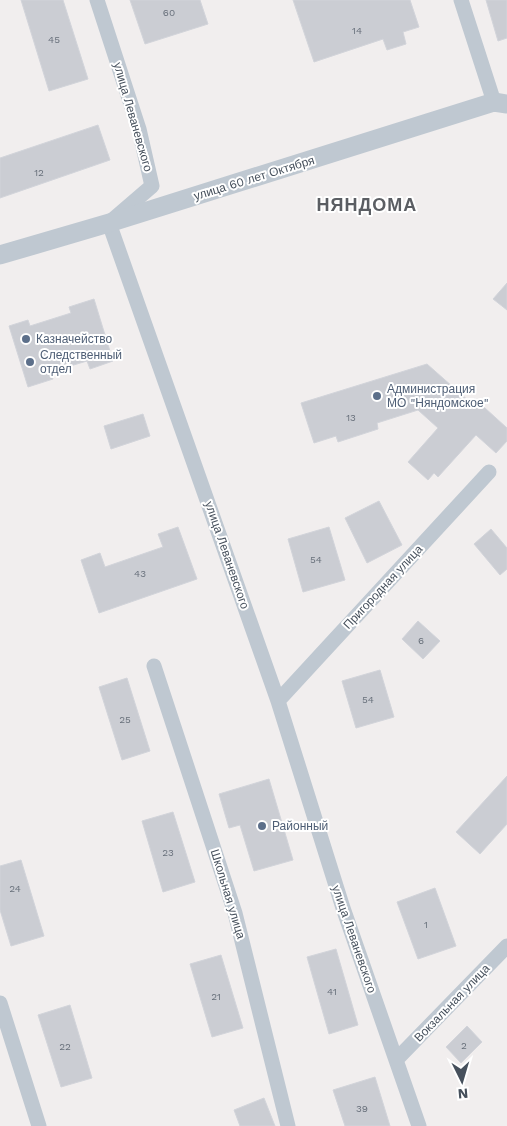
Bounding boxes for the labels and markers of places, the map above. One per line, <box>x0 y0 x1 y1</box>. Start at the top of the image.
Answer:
place label: Казначейство <box>36 332 112 346</box>
marker: Казначейство <box>20 333 32 345</box>
place label: Следственный отдел <box>40 348 122 376</box>
marker: Следственный отдел <box>24 356 36 368</box>
place label: Администрация МО "Няндомское" <box>387 382 489 410</box>
marker: Администрация МО "Няндомское" <box>371 390 383 402</box>
place label: Районный <box>272 819 328 833</box>
marker: Районный <box>256 820 268 832</box>

